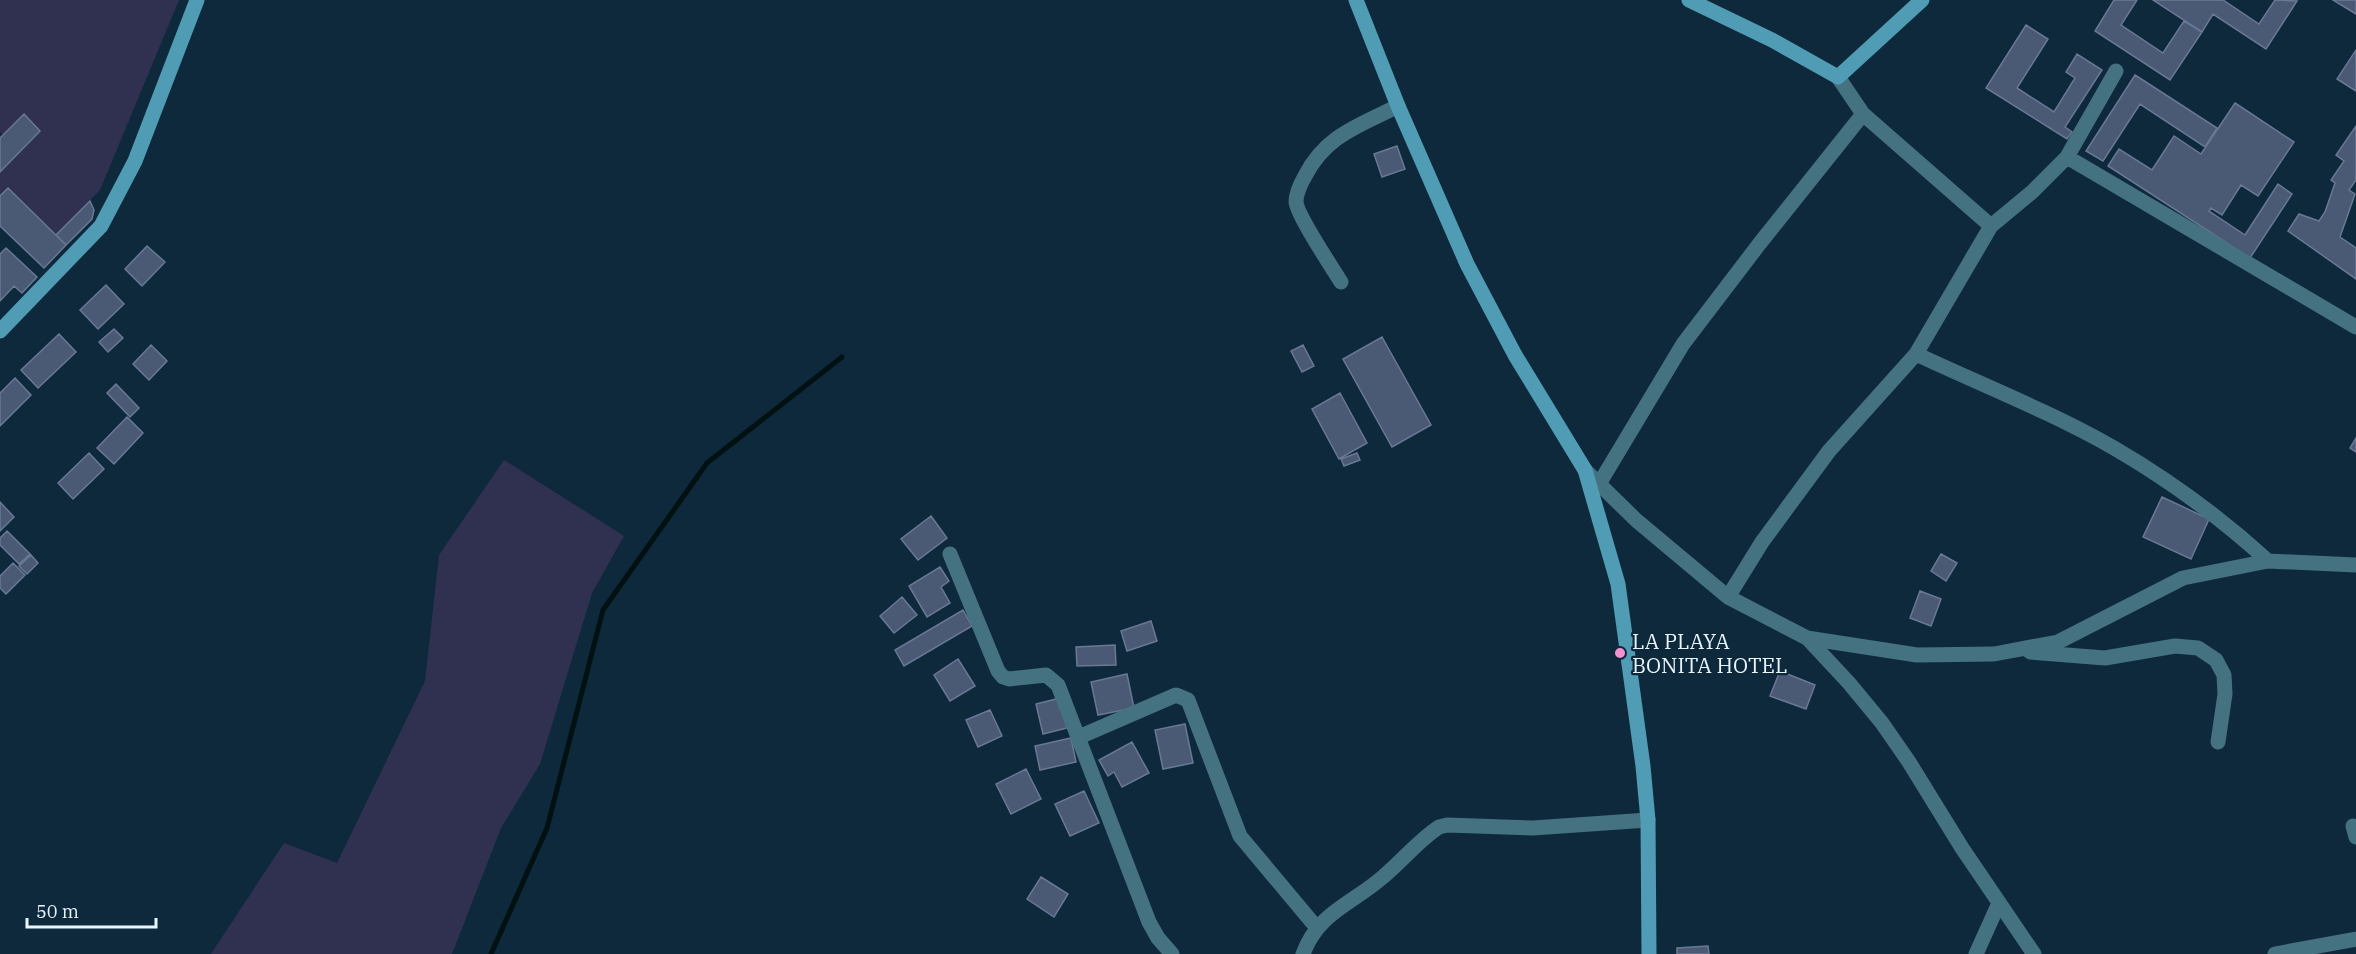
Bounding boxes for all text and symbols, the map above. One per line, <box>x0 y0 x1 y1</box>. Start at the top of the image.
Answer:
place label: LA PLAYA BONITA HOTEL <box>1632 627 1788 679</box>
marker: LA PLAYA BONITA HOTEL <box>1613 646 1627 660</box>
scale bar <box>27 891 156 929</box>
text: 50 m <box>36 900 79 923</box>

